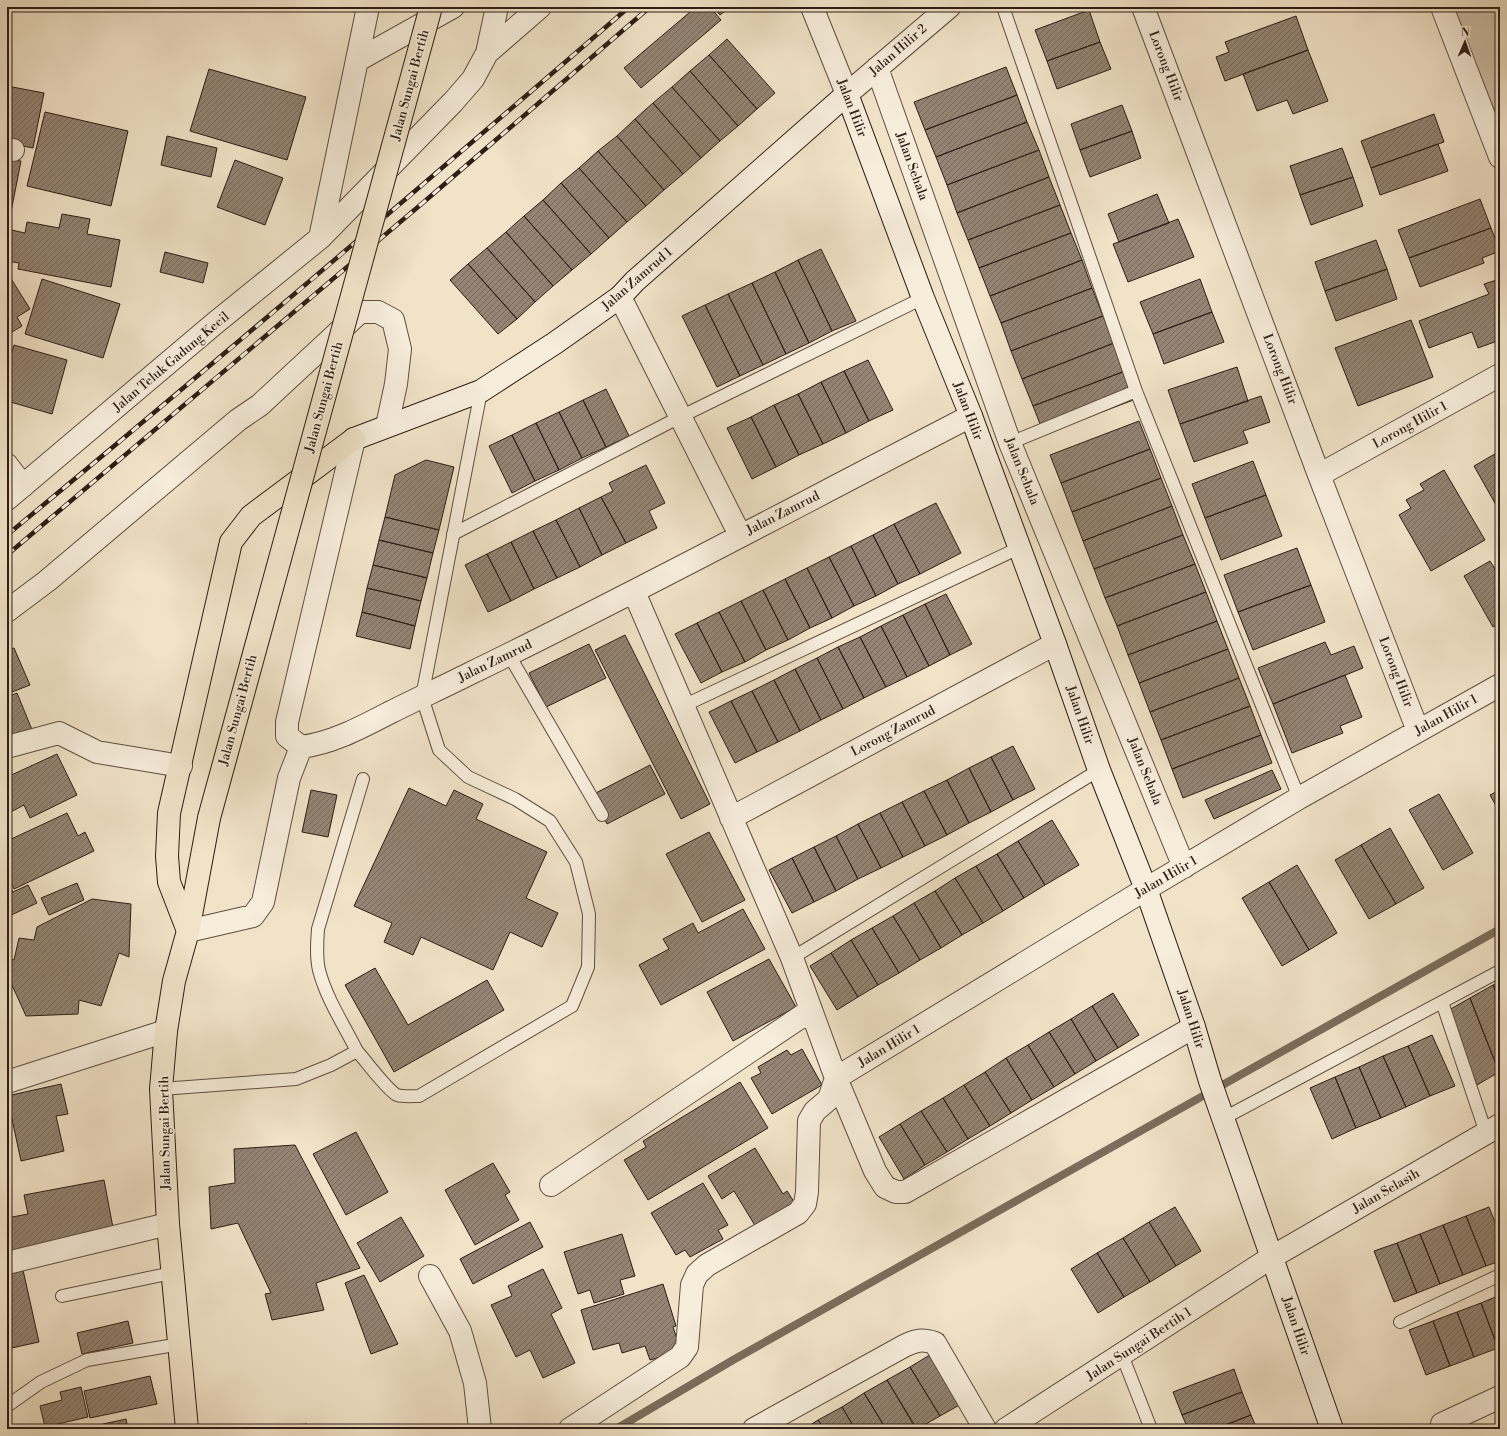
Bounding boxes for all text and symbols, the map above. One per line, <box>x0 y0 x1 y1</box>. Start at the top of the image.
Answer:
street label: Jalan Hilir 2 <box>865 21 930 80</box>
north arrow <box>1445 22 1485 62</box>
text: N <box>1461 26 1470 40</box>
street label: Jalan Sungai Bertih <box>387 28 433 143</box>
street label: Lorong Hilir <box>1145 28 1187 104</box>
street label: Jalan Hilir <box>833 76 871 140</box>
street label: Jalan Sehala <box>892 129 932 203</box>
street label: Jalan Zamrud 1 <box>598 244 676 315</box>
street label: Jalan Teluk Gadung Kecil <box>109 309 233 416</box>
street label: Lorong Hilir <box>1259 331 1301 407</box>
street label: Jalan Sungai Bertih <box>301 340 347 455</box>
street label: Jalan Hilir <box>949 379 987 443</box>
street label: Lorong Hilir 1 <box>1370 398 1450 452</box>
street label: Jalan Sehala <box>1001 434 1043 508</box>
street label: Jalan Zamrud <box>743 487 823 539</box>
street label: Lorong Hilir <box>1375 634 1417 710</box>
street label: Jalan Zamrud <box>455 636 535 686</box>
street label: Jalan Sungai Bertih <box>215 653 261 768</box>
street label: Jalan Hilir <box>1062 682 1098 747</box>
street label: Jalan Hilir 1 <box>1411 691 1481 739</box>
street label: Lorong Zamrud <box>848 702 938 760</box>
street label: Jalan Sehala <box>1124 734 1166 808</box>
street label: Jalan Hilir 1 <box>1131 852 1201 902</box>
street label: Jalan Hilir <box>1174 986 1208 1051</box>
street label: Jalan Hilir 1 <box>854 1021 923 1071</box>
street label: Jalan Sungai Bertih <box>156 1076 174 1191</box>
street label: Jalan Selasih <box>1349 1165 1423 1217</box>
street label: Jalan Hilir <box>1278 1293 1314 1358</box>
street label: Jalan Sungai Bertih 1 <box>1082 1304 1195 1385</box>

